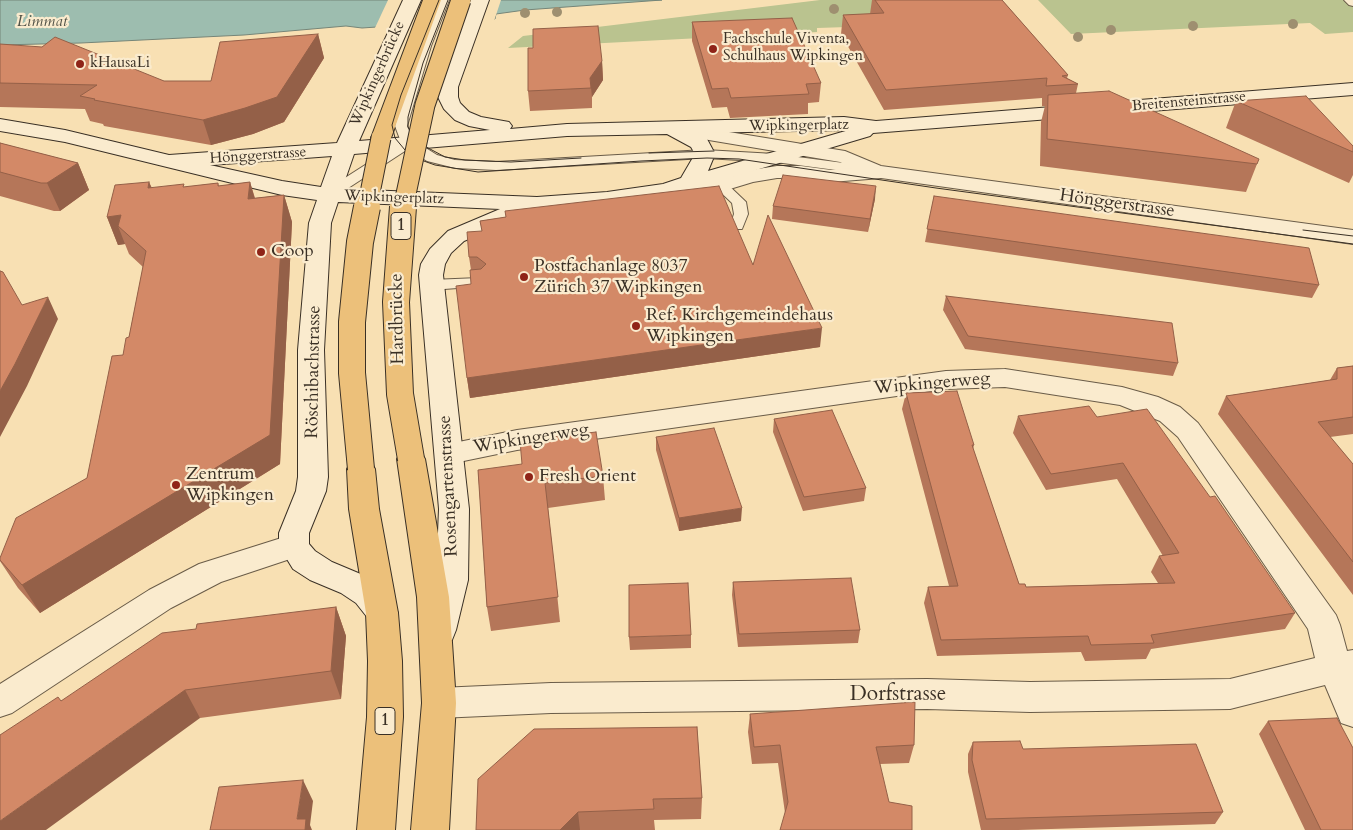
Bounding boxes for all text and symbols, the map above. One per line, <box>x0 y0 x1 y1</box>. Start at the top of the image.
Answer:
water label: Limmat <box>17 12 67 32</box>
street label: Wipkingerbrücke <box>347 18 409 130</box>
place label: Fachschule Viventa, Schulhaus Wipkingen <box>723 31 863 66</box>
marker: Fachschule Viventa, Schulhaus Wipkingen <box>707 43 719 55</box>
place label: kHausaLi <box>90 55 150 73</box>
marker: kHausaLi <box>74 58 86 70</box>
street label: Breitensteinstrasse <box>1131 88 1247 116</box>
street label: Wipkingerplatz <box>749 116 849 136</box>
street label: Hönggerstrasse <box>209 144 307 168</box>
street label: Hönggerstrasse <box>1058 185 1176 223</box>
street label: Wipkingerplatz <box>344 187 444 209</box>
road number: 1 <box>391 212 411 240</box>
place label: Coop <box>271 241 314 263</box>
marker: Coop <box>255 246 267 258</box>
place label: Postfachanlage 8037 Zürich 37 Wipkingen <box>534 256 702 298</box>
marker: Postfachanlage 8037 Zürich 37 Wipkingen <box>518 271 530 283</box>
street label: Hardbrücke <box>386 273 410 365</box>
street label: Röschibachstrasse <box>302 305 326 439</box>
place label: Ref. Kirchgemeindehaus Wipkingen <box>646 305 833 348</box>
marker: Ref. Kirchgemeindehaus Wipkingen <box>630 320 642 332</box>
street label: Wipkingerweg <box>873 368 991 400</box>
street label: Rosengartenstrasse <box>435 415 463 557</box>
street label: Wipkingerweg <box>472 419 590 459</box>
place label: Zentrum Wipkingen <box>186 464 274 506</box>
place label: Fresh Orient <box>539 466 636 488</box>
marker: Fresh Orient <box>523 471 535 483</box>
marker: Zentrum Wipkingen <box>170 479 182 491</box>
street label: Dorfstrasse <box>850 682 946 708</box>
road number: 1 <box>375 708 395 734</box>

